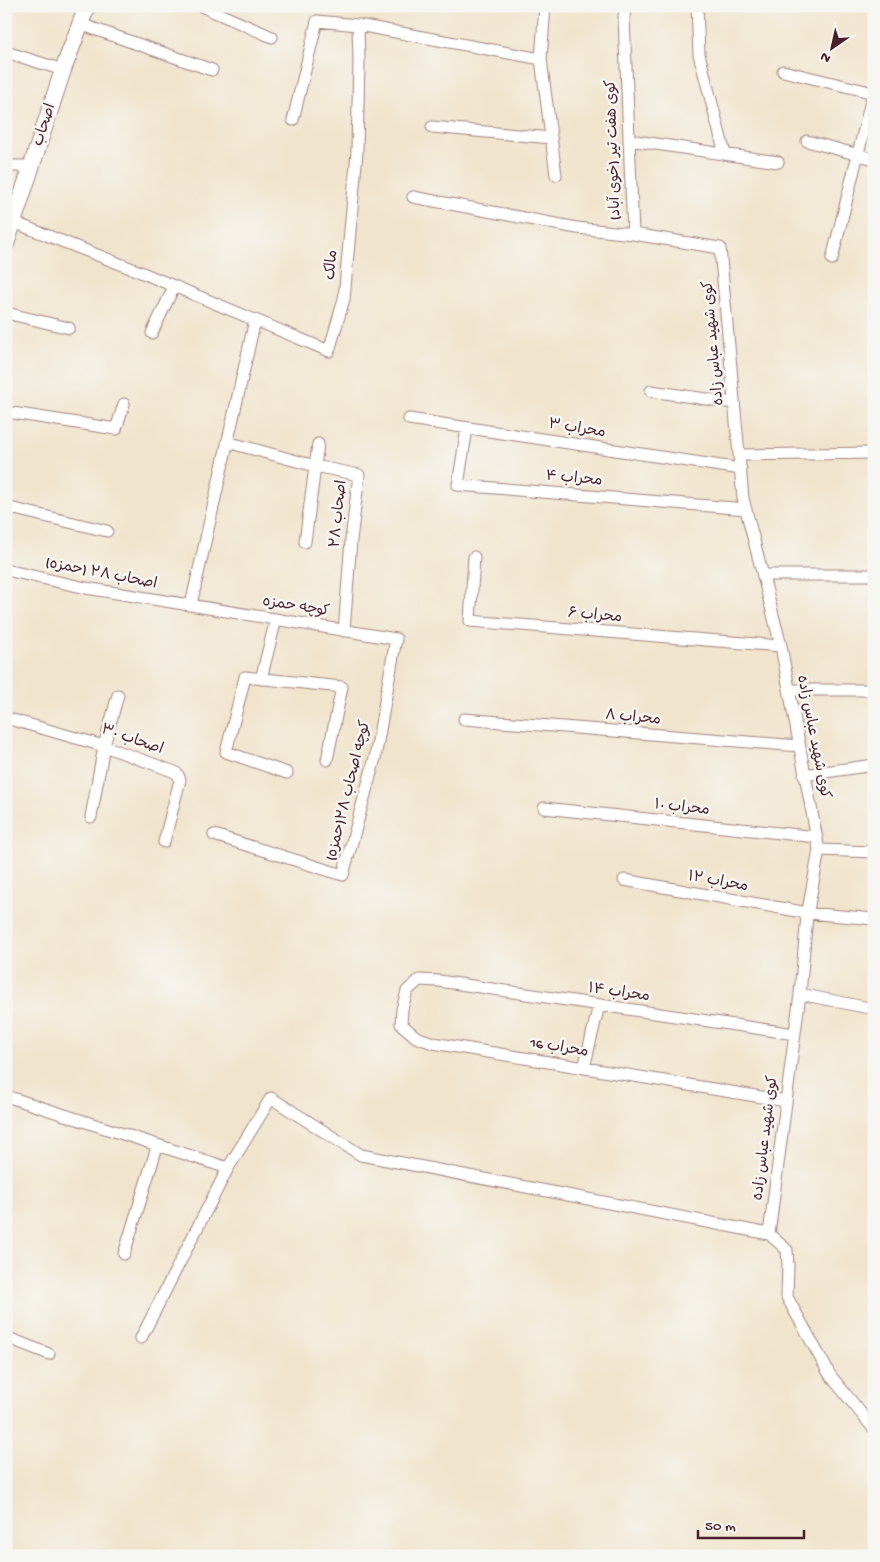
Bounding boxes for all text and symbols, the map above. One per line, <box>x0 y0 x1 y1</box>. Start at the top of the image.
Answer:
north arrow <box>808 22 858 72</box>
text: N <box>818 47 835 66</box>
street label: کوی هفت تیر (خوی آباد) <box>602 79 625 221</box>
street label: اصحاب <box>30 101 60 149</box>
street label: مالک <box>322 249 342 281</box>
street label: کوی شهید عباس زاده <box>700 280 728 406</box>
street label: محراب ۳ <box>547 416 607 442</box>
street label: محراب ۴ <box>545 468 603 490</box>
street label: اصحاب ۲۸ <box>327 479 351 549</box>
street label: اصحاب ۲۸ (حمزه) <box>44 554 158 594</box>
street label: کوچه حمزه <box>261 593 331 621</box>
street label: محراب ۶ <box>567 605 623 627</box>
street label: کوی شهید عباس زاده <box>792 674 834 800</box>
street label: محراب ۸ <box>604 707 662 729</box>
street label: کوچه اصحاب ۲۸(حمزه) <box>323 719 375 863</box>
street label: اصحاب ۳۰ <box>99 721 165 759</box>
street label: محراب ۱۰ <box>653 796 711 820</box>
street label: محراب ۱۲ <box>686 868 750 896</box>
street label: محراب ۱۴ <box>587 980 651 1006</box>
street label: محراب 16 <box>527 1034 590 1062</box>
street label: کوی شهید عباس زاده <box>749 1075 783 1201</box>
scale bar <box>698 1507 804 1539</box>
text: 50 m <box>705 1518 736 1536</box>

